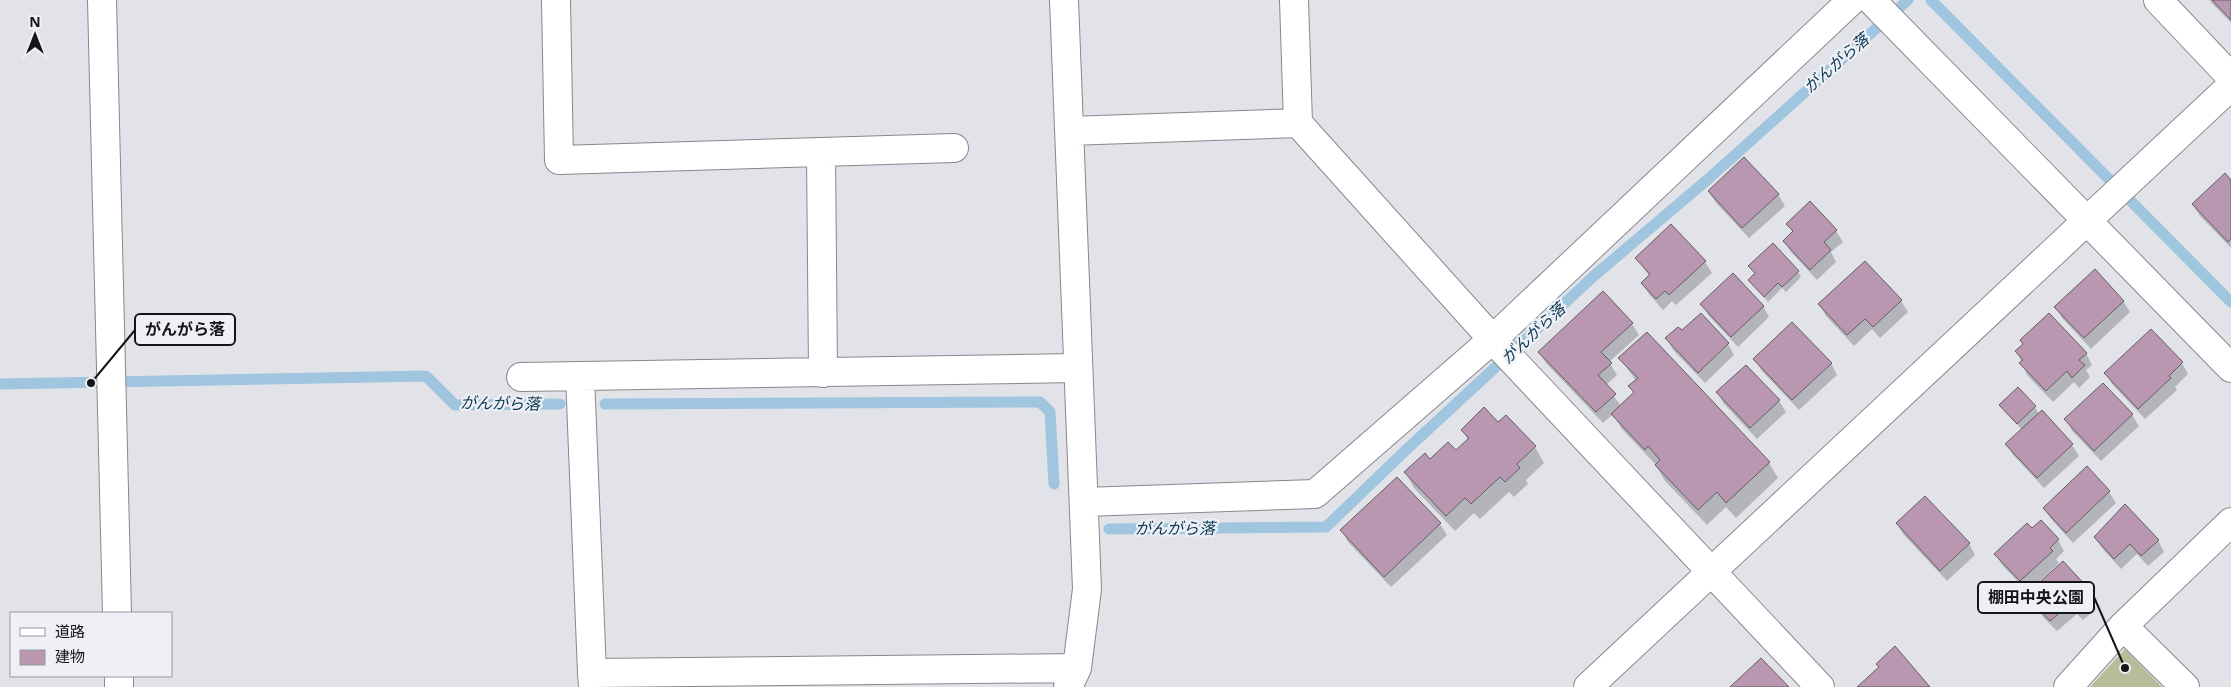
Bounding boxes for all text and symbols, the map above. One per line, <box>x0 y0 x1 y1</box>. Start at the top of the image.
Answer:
north arrow <box>10 10 60 60</box>
text: N <box>29 12 41 31</box>
water label: がんがら落 <box>1799 26 1876 98</box>
water label: がんがら落 <box>1496 296 1572 368</box>
callout: がんがら落 <box>135 314 235 345</box>
text: がんがら落 <box>145 318 225 340</box>
water label: がんがら落 <box>460 391 543 415</box>
water label: がんがら落 <box>1135 517 1218 539</box>
callout: 棚田中央公園 <box>1978 582 2094 613</box>
text: 棚田中央公園 <box>1988 586 2084 608</box>
legend <box>10 612 172 677</box>
text: 道路 <box>55 621 85 641</box>
text: 建物 <box>55 646 85 666</box>

